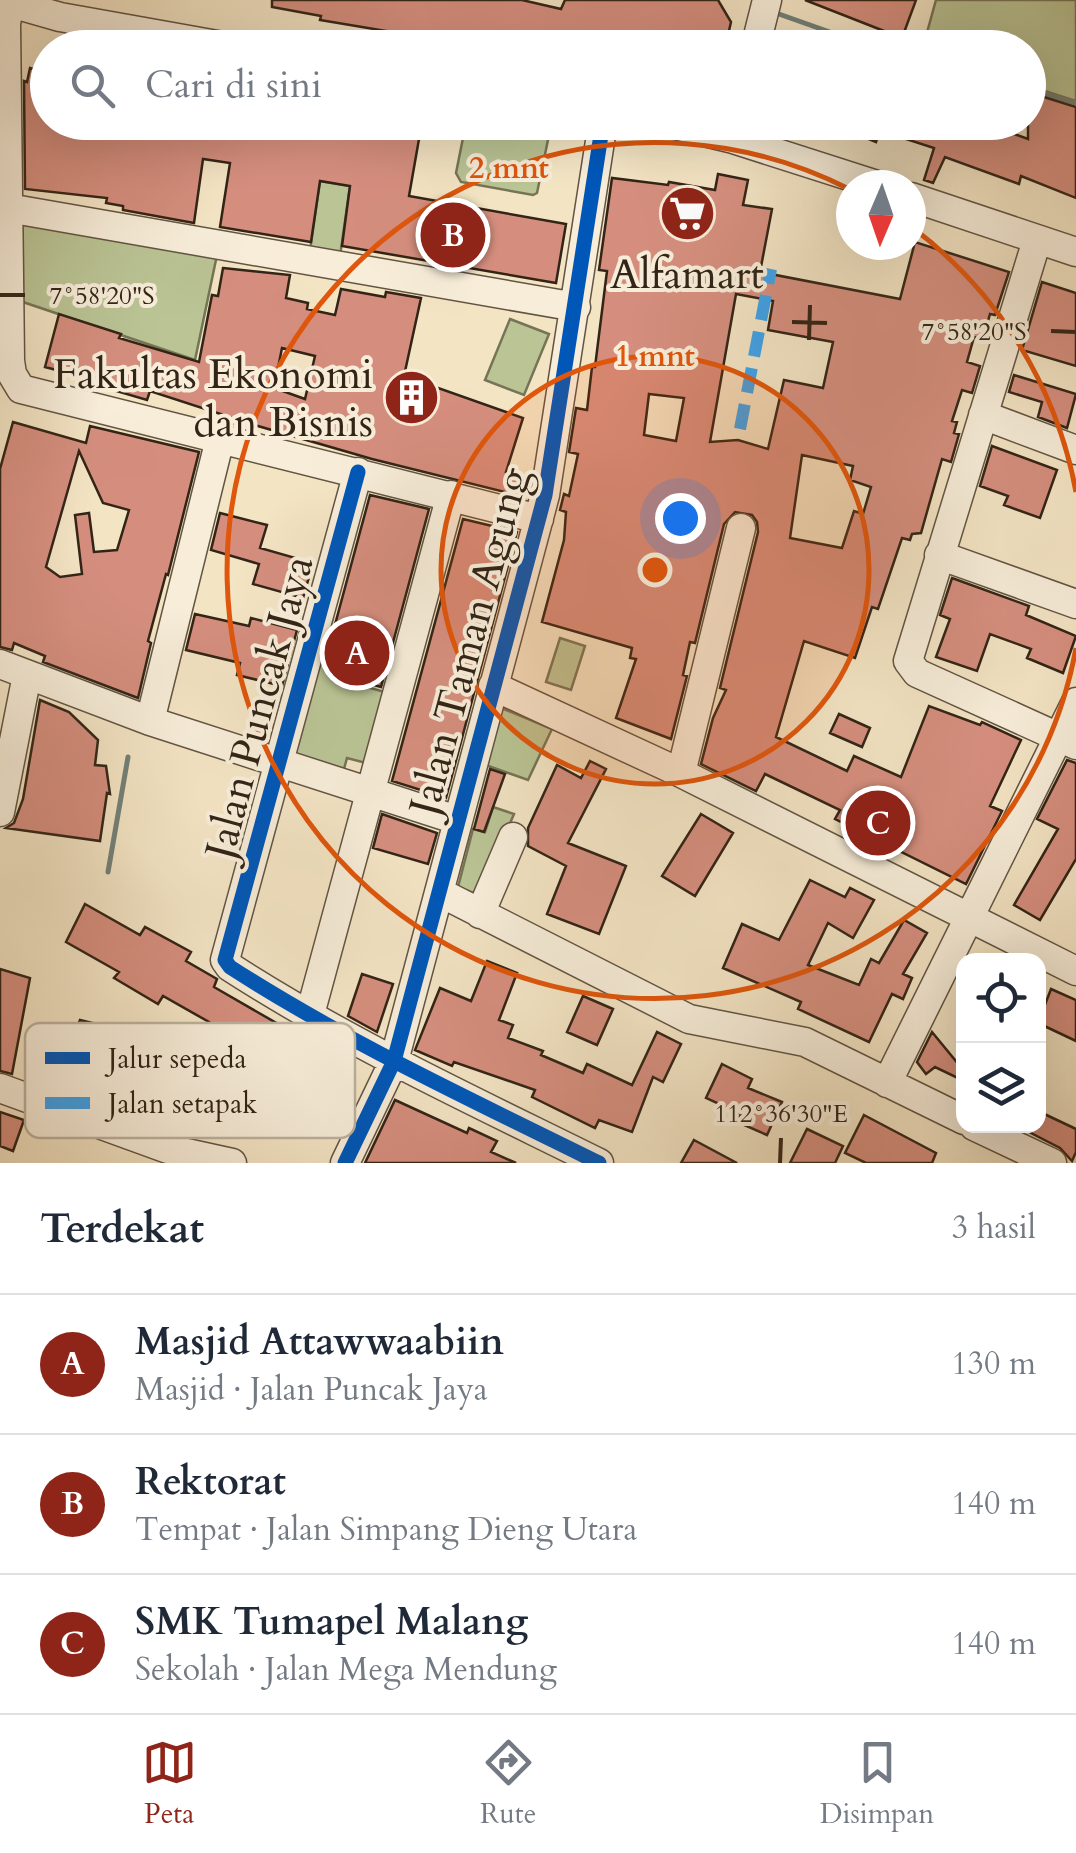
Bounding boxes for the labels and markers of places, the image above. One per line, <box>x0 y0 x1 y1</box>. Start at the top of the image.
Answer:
supermarket icon: Alfamart <box>657 183 717 243</box>
pin: B <box>420 198 486 272</box>
place label: Alfamart <box>610 246 764 303</box>
place label: Fakultas Ekonomi dan Bisnis <box>53 346 373 451</box>
building icon: Fakultas Ekonomi dan Bisnis <box>382 367 442 427</box>
centre of rings <box>637 552 673 588</box>
pin: A <box>324 616 390 690</box>
pin: C <box>846 786 910 860</box>

